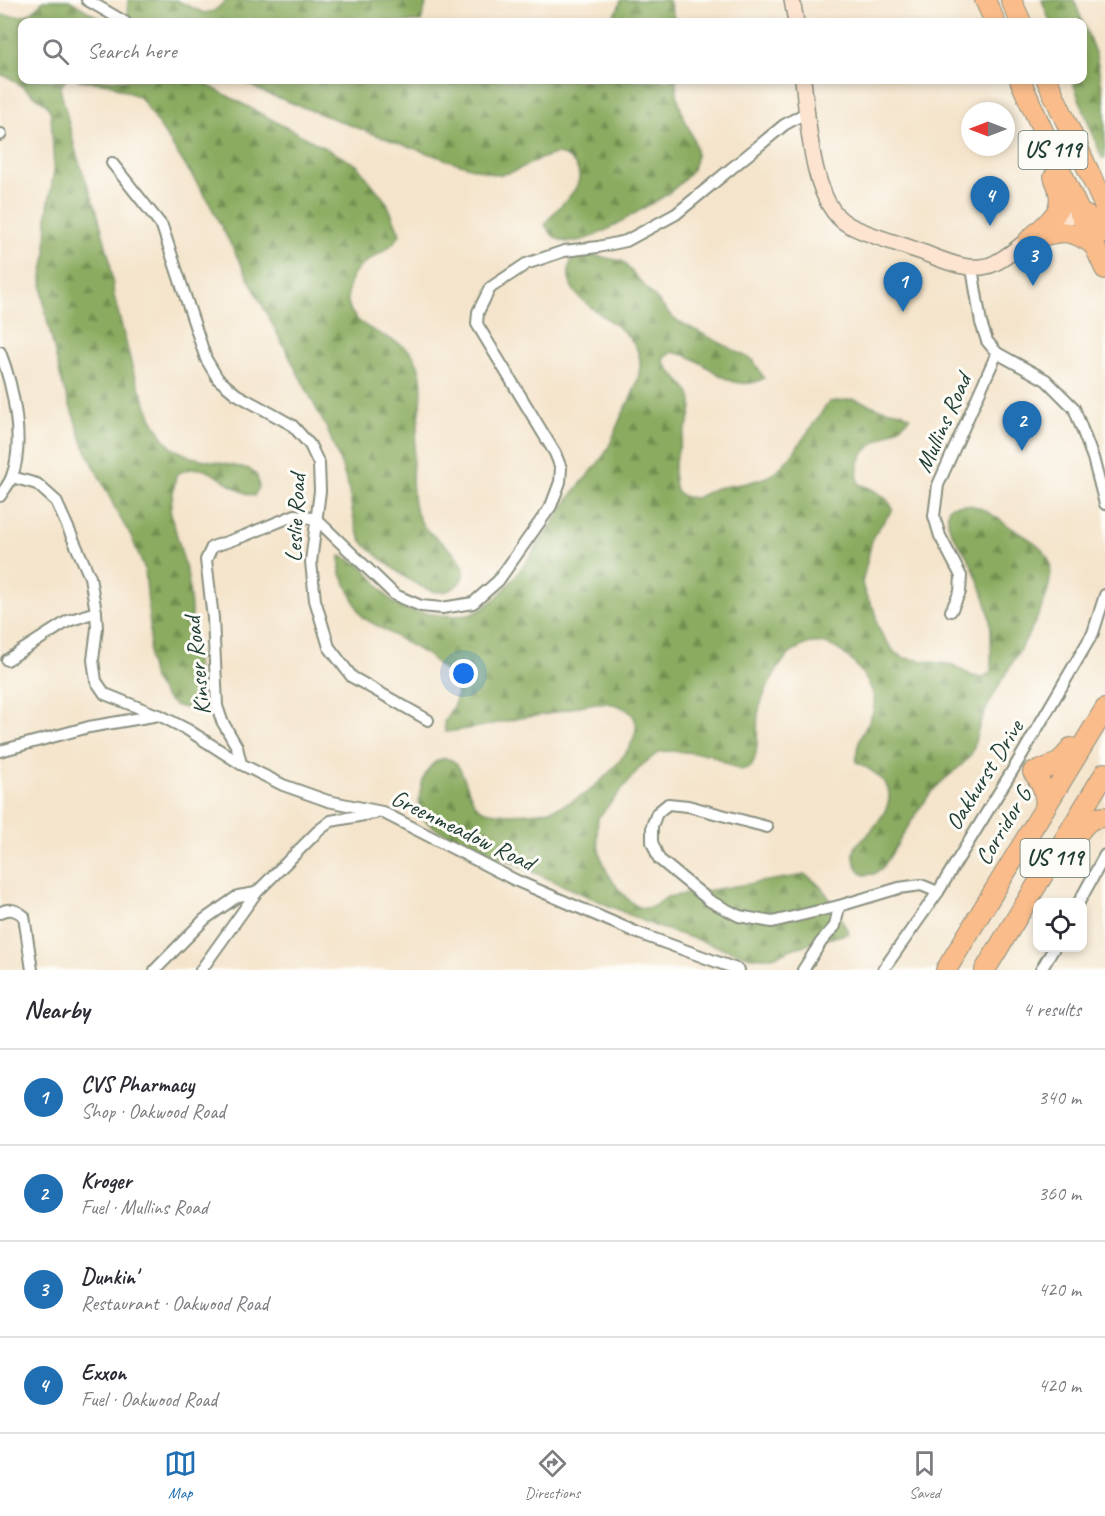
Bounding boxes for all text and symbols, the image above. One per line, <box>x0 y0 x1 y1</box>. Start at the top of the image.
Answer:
search box <box>18 18 1087 84</box>
icon: search <box>39 35 72 68</box>
text: Search here <box>87 37 177 65</box>
north arrow <box>961 102 1015 156</box>
road number: US 119 <box>1018 131 1088 169</box>
pin: 4 <box>970 176 1010 226</box>
pin: 3 <box>1014 236 1052 286</box>
pin: 1 <box>884 262 922 312</box>
street label: Mullins Road <box>908 366 979 477</box>
pin: 2 <box>1002 402 1042 451</box>
street label: Leslie Road <box>278 469 312 563</box>
street label: Kinser Road <box>177 612 217 717</box>
your location <box>449 659 478 688</box>
street label: Oakhurst Drive <box>938 712 1031 836</box>
street label: Corridor G <box>968 780 1039 870</box>
street label: Greenmeadow Road <box>386 782 543 879</box>
road number: US 119 <box>1020 839 1090 877</box>
map controls <box>1033 898 1087 952</box>
button: locate <box>1033 898 1087 952</box>
text: Nearby <box>24 993 89 1026</box>
text: 4 results <box>1022 997 1081 1022</box>
text: CVS Pharmacy <box>81 1071 194 1099</box>
text: 1 <box>39 1085 48 1110</box>
text: 340 m <box>1038 1085 1081 1110</box>
text: Shop · Oakwood Road <box>81 1099 225 1124</box>
text: Kroger <box>81 1167 131 1195</box>
text: 2 <box>39 1181 48 1206</box>
text: 360 m <box>1038 1181 1081 1206</box>
text: Fuel · Mullins Road <box>81 1195 208 1220</box>
text: Dunkin' <box>81 1263 137 1291</box>
text: 3 <box>39 1277 48 1302</box>
text: 420 m <box>1038 1277 1081 1302</box>
text: Restaurant · Oakwood Road <box>81 1291 268 1316</box>
text: Exxon <box>81 1359 126 1387</box>
text: 4 <box>39 1373 48 1398</box>
text: 420 m <box>1038 1373 1081 1398</box>
text: Fuel · Oakwood Road <box>81 1387 217 1412</box>
tab: Map <box>164 1447 197 1503</box>
tab: Directions <box>525 1447 580 1503</box>
tab: Saved <box>908 1447 941 1503</box>

